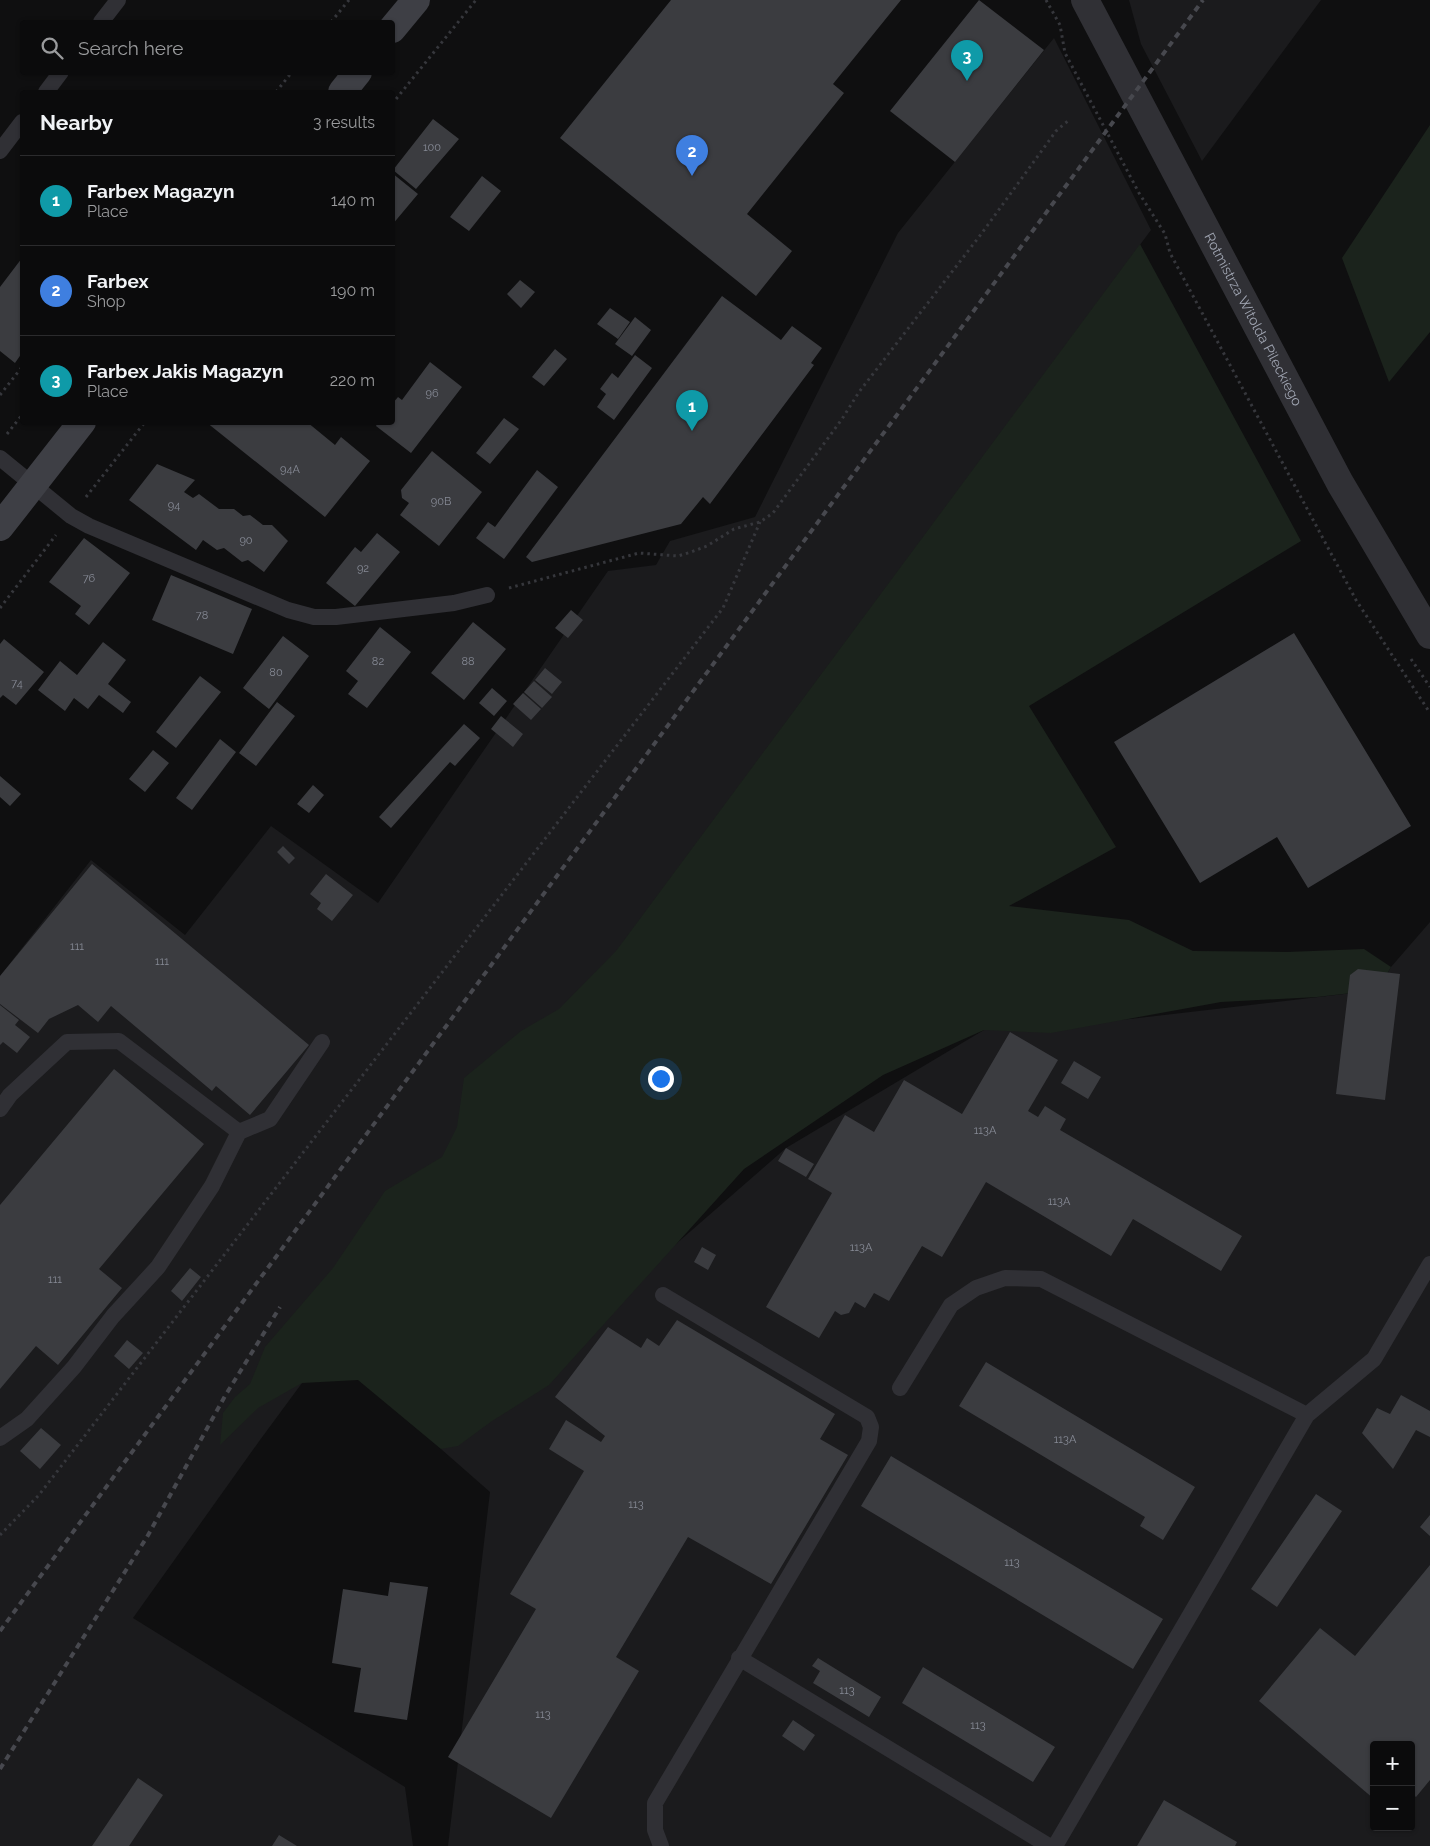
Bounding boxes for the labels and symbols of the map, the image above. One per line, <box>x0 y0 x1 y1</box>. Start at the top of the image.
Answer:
pin: 3 <box>951 40 983 81</box>
pin: 2 <box>676 135 708 176</box>
house number: 100 <box>423 141 441 154</box>
street label: Rotmistrza Witolda Pileckiego <box>1201 230 1306 408</box>
house number: 96 <box>425 387 439 400</box>
pin: 1 <box>676 390 708 431</box>
house number: 94A <box>280 463 301 476</box>
house number: 90B <box>431 495 451 508</box>
house number: 94 <box>168 499 180 512</box>
house number: 90 <box>239 534 253 547</box>
house number: 92 <box>357 562 369 575</box>
house number: 76 <box>83 572 96 585</box>
house number: 78 <box>196 609 208 622</box>
house number: 82 <box>372 655 384 668</box>
house number: 88 <box>461 655 475 668</box>
house number: 80 <box>269 666 283 679</box>
house number: 74 <box>11 677 23 690</box>
house number: 111 <box>70 940 84 953</box>
house number: 111 <box>155 955 169 968</box>
your location <box>648 1066 674 1092</box>
house number: 113A <box>974 1124 997 1137</box>
house number: 113A <box>1048 1195 1071 1208</box>
house number: 113A <box>850 1241 873 1254</box>
house number: 111 <box>48 1273 62 1286</box>
house number: 113A <box>1054 1433 1077 1446</box>
house number: 113 <box>628 1498 644 1511</box>
house number: 113 <box>1004 1556 1020 1569</box>
house number: 113 <box>839 1684 855 1697</box>
house number: 113 <box>535 1708 551 1721</box>
house number: 113 <box>970 1719 986 1732</box>

